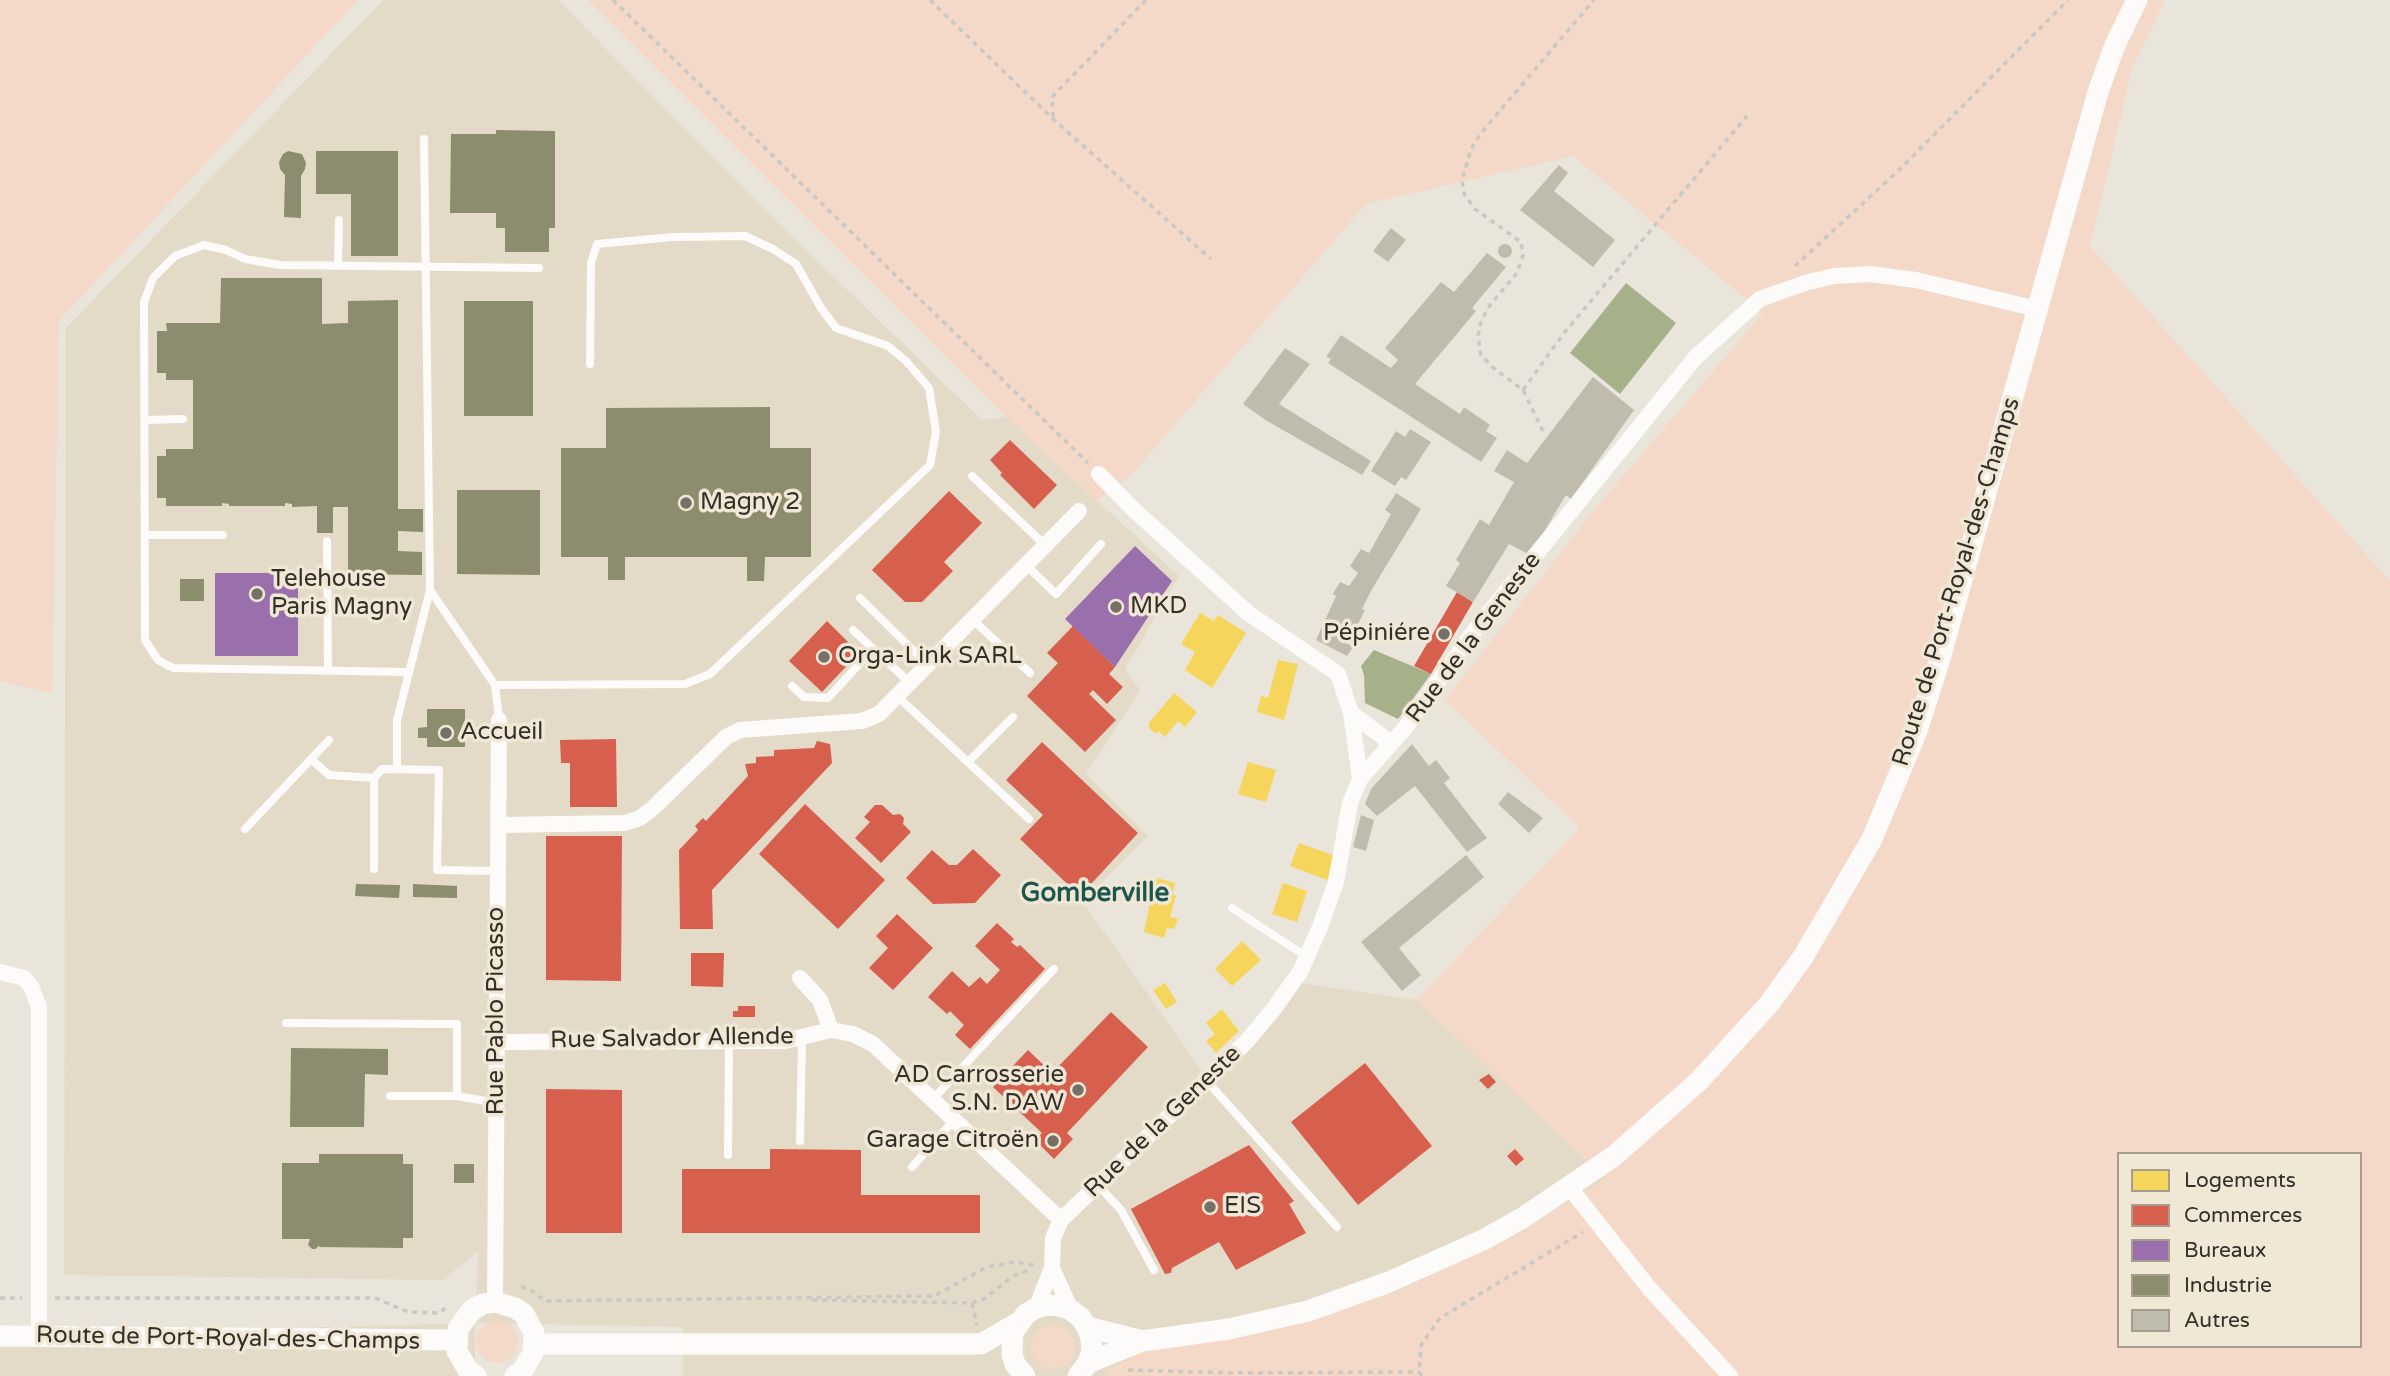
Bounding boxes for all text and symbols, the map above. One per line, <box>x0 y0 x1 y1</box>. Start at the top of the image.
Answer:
street label: Route de Port-Royal-des-Champs <box>1887 394 2027 770</box>
place label: Magny 2 <box>700 489 800 517</box>
marker: Magny 2 <box>678 495 694 511</box>
street label: Rue de la Geneste <box>1400 547 1548 729</box>
place label: Telehouse Paris Magny <box>271 566 412 622</box>
marker: Telehouse Paris Magny <box>249 586 265 602</box>
place label: MKD <box>1130 593 1187 621</box>
marker: MKD <box>1108 599 1124 615</box>
place label: Pépiniére <box>1323 620 1430 648</box>
marker: Pépiniére <box>1436 626 1452 642</box>
place label: Orga-Link SARL <box>838 643 1022 671</box>
marker: Orga-Link SARL <box>816 649 832 665</box>
place label: Accueil <box>460 719 543 747</box>
marker: Accueil <box>438 725 454 741</box>
district label: Gomberville <box>1021 878 1169 910</box>
street label: Rue Pablo Picasso <box>483 907 511 1115</box>
street label: Rue Salvador Allende <box>550 1022 794 1056</box>
street label: Rue de la Geneste <box>1079 1040 1247 1204</box>
place label: AD Carrosserie S.N. DAW <box>894 1062 1064 1118</box>
marker: AD Carrosserie S.N. DAW <box>1070 1082 1086 1098</box>
place label: Garage Citroën <box>866 1127 1039 1155</box>
marker: Garage Citroën <box>1045 1133 1061 1149</box>
legend <box>2117 1152 2362 1348</box>
text: Logements <box>2184 1168 2296 1193</box>
place label: EIS <box>1224 1193 1261 1221</box>
marker: EIS <box>1202 1199 1218 1215</box>
text: Commerces <box>2184 1203 2302 1228</box>
text: Bureaux <box>2184 1238 2266 1263</box>
text: Industrie <box>2184 1273 2272 1298</box>
text: Autres <box>2184 1308 2250 1333</box>
street label: Route de Port-Royal-des-Champs <box>36 1321 420 1357</box>

